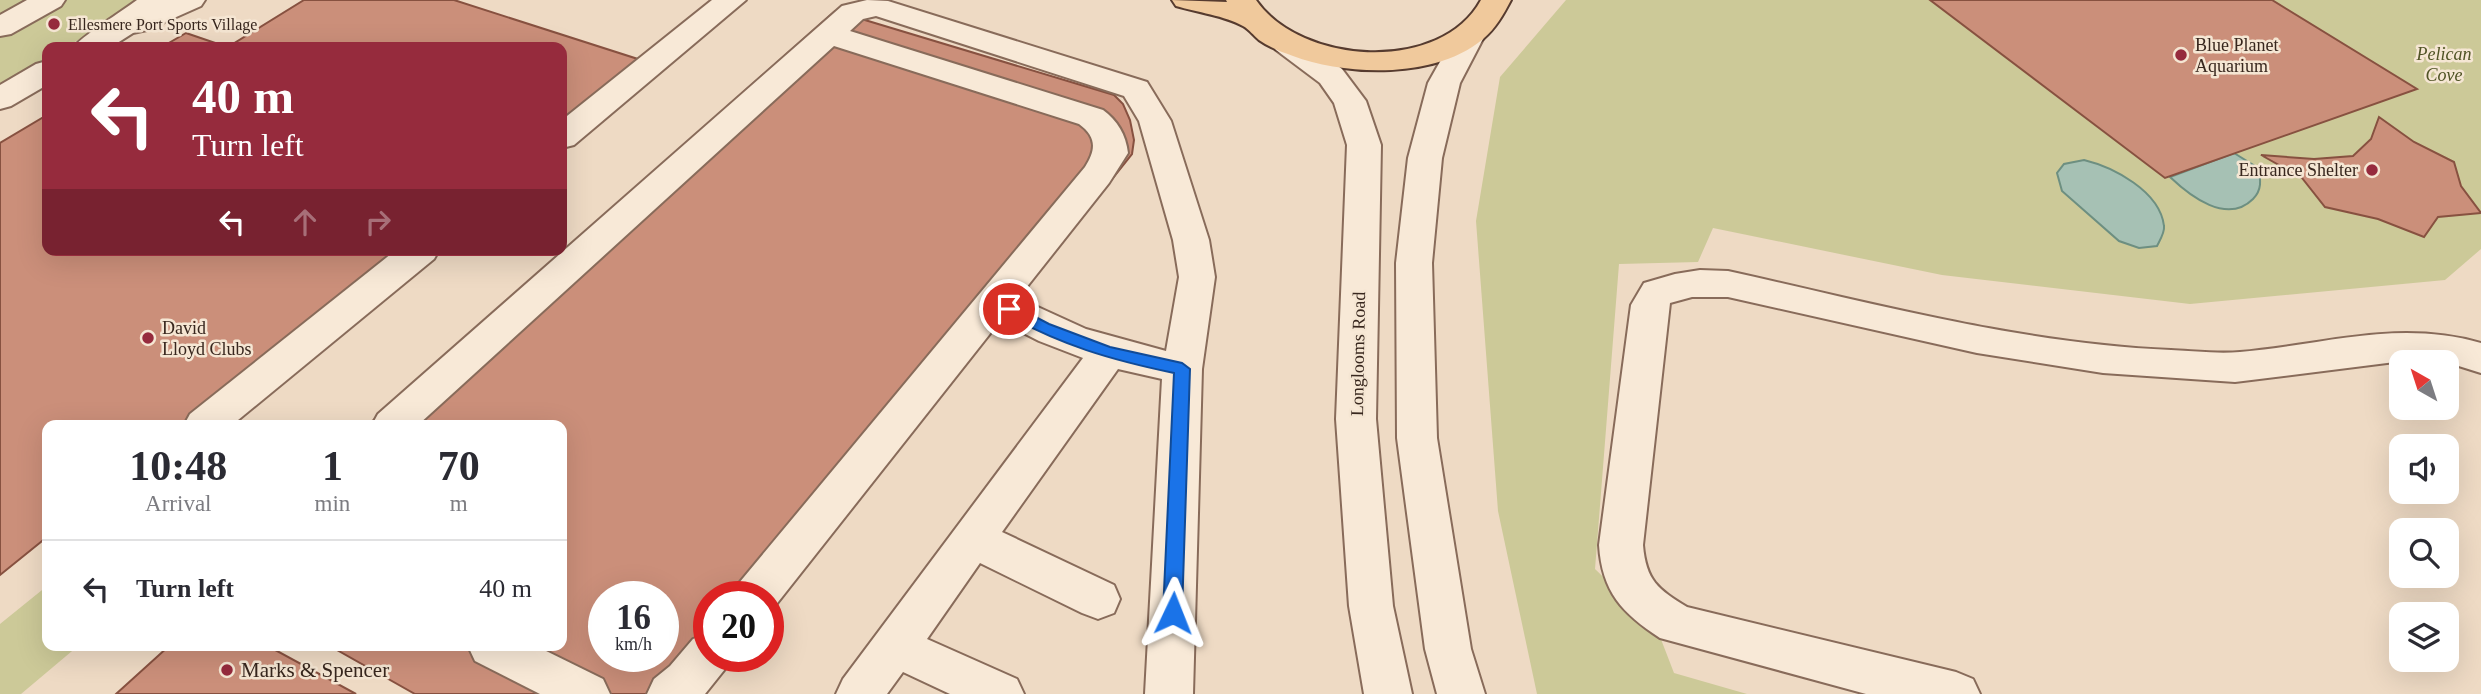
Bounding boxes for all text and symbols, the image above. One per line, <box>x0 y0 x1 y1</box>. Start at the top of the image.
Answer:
marker: Ellesmere Port Sports Village <box>46 16 62 32</box>
place label: Ellesmere Port Sports Village <box>68 16 257 34</box>
place label: Blue Planet Aquarium <box>2195 35 2279 76</box>
park label: Pelican Cove <box>2416 44 2471 85</box>
marker: Blue Planet Aquarium <box>2173 47 2189 63</box>
text: 40 m <box>192 69 294 124</box>
icon: left <box>77 70 168 161</box>
text: Turn left <box>192 127 304 163</box>
place label: Entrance Shelter <box>2239 160 2358 180</box>
marker: Entrance Shelter <box>2364 162 2380 178</box>
icon: left <box>213 203 251 241</box>
icon: ahead <box>286 203 324 241</box>
icon: right <box>359 203 397 241</box>
pin <box>979 279 1039 339</box>
icon: arrive <box>990 290 1028 328</box>
street label: Longlooms Road <box>1347 292 1369 416</box>
place label: David Lloyd Clubs <box>162 318 252 359</box>
marker: David Lloyd Clubs <box>140 330 156 346</box>
north arrow <box>2389 350 2459 420</box>
map controls <box>2389 350 2459 672</box>
button: sound <box>2389 434 2459 504</box>
text: 10:48 <box>129 443 227 489</box>
text: 1 <box>322 443 343 489</box>
text: 70 <box>438 443 480 489</box>
text: Arrival <box>145 491 212 516</box>
text: min <box>315 491 350 516</box>
text: m <box>450 491 468 516</box>
button: search <box>2389 518 2459 588</box>
icon: left <box>77 570 115 608</box>
text: Turn left <box>136 574 234 603</box>
text: 40 m <box>479 574 532 603</box>
position arrow <box>1136 576 1210 650</box>
speed limit sign: 20 <box>693 581 784 672</box>
text: 16 <box>616 598 651 637</box>
button: layers <box>2389 602 2459 672</box>
text: km/h <box>615 634 652 654</box>
place label: Marks & Spencer <box>241 658 389 682</box>
marker: Marks & Spencer <box>219 662 235 678</box>

